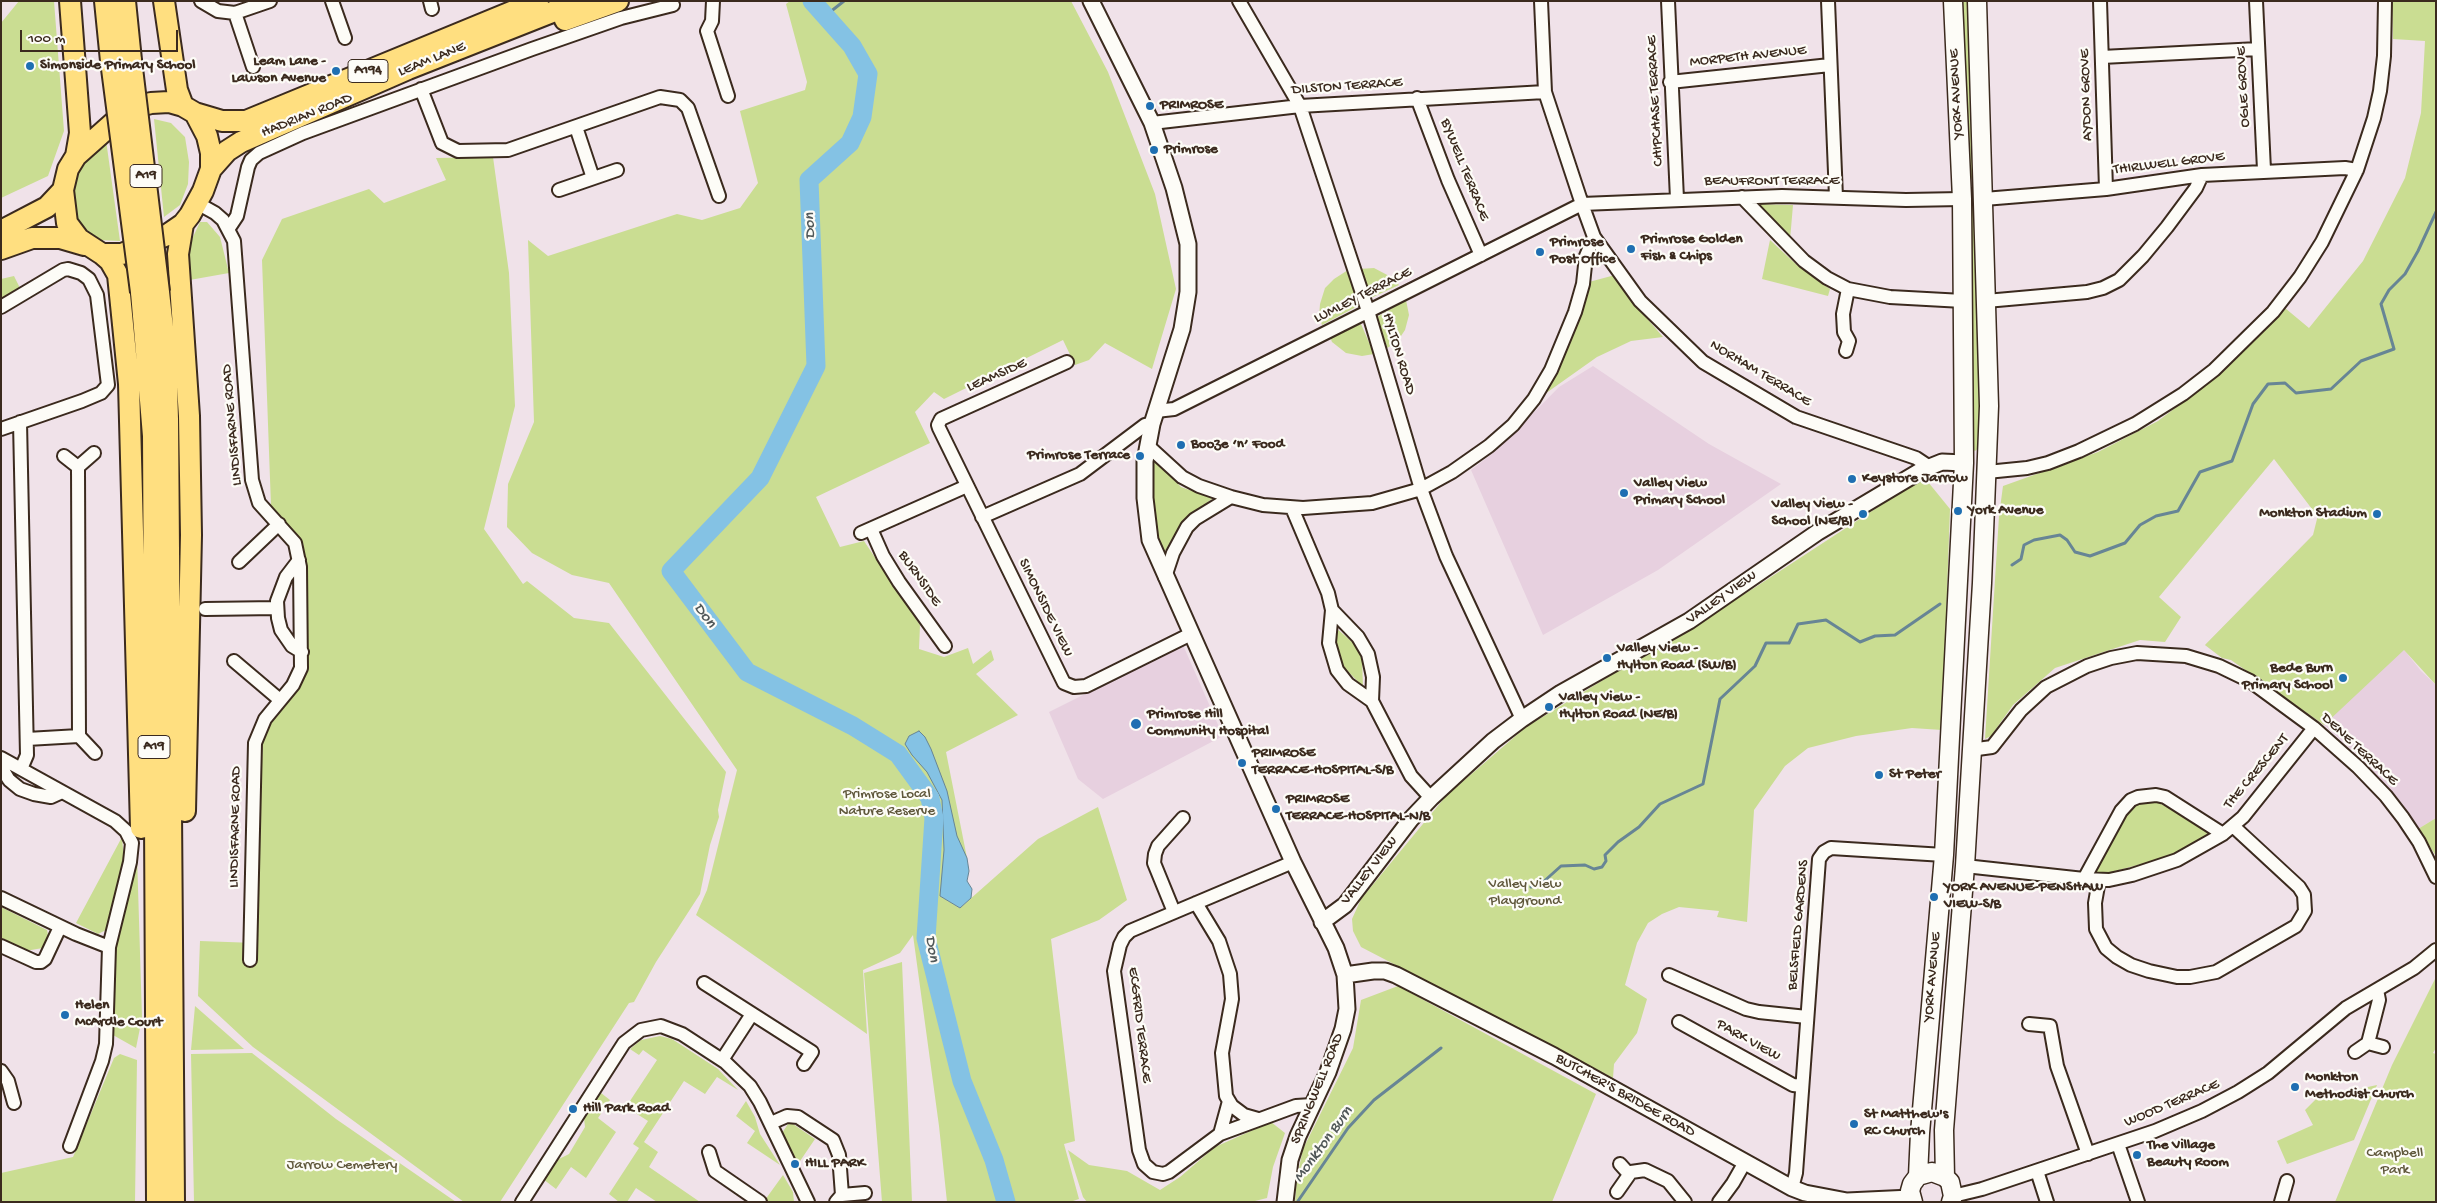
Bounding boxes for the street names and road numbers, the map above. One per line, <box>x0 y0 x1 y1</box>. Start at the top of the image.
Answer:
street label: CHIPCHASE TERRACE <box>1644 35 1668 167</box>
street label: LEAM LANE <box>396 38 468 82</box>
street label: MORPETH AVENUE <box>1689 42 1807 72</box>
street label: OGLE GROVE <box>2233 46 2255 128</box>
street label: YORK AVENUE <box>1946 49 1968 139</box>
street label: AYDON GROVE <box>2076 49 2098 141</box>
road number: A194 <box>348 59 388 82</box>
street label: DILSTON TERRACE <box>1291 74 1403 100</box>
street label: HADRIAN ROAD <box>259 90 355 142</box>
street label: BYWELL TERRACE <box>1435 116 1493 224</box>
street label: THIRLWELL GROVE <box>2112 148 2226 180</box>
road number: A19 <box>130 165 162 188</box>
street label: BEAUFRONT TERRACE <box>1704 173 1840 191</box>
street label: LUMLEY TERRACE <box>1311 264 1415 328</box>
street label: HYLTON ROAD <box>1377 311 1419 397</box>
street label: NORHAM TERRACE <box>1706 337 1814 411</box>
street label: LEAMSIDE <box>964 355 1030 397</box>
street label: LINDISFARNE ROAD <box>219 364 247 486</box>
street label: BURNSIDE <box>893 548 945 610</box>
street label: SIMONSIDE VIEW <box>1013 556 1077 660</box>
street label: VALLEY VIEW <box>1683 567 1761 629</box>
street label: DENE TERRACE <box>2317 710 2401 790</box>
street label: THE CRESCENT <box>2220 731 2294 813</box>
road number: A19 <box>138 736 170 759</box>
street label: LINDISFARNE ROAD <box>226 766 246 888</box>
street label: VALLEY VIEW <box>1338 833 1402 909</box>
street label: BELSFIELD GARDENS <box>1784 859 1814 991</box>
street label: YORK AVENUE <box>1920 931 1946 1023</box>
street label: ECGFRID TERRACE <box>1123 966 1155 1084</box>
street label: PARK VIEW <box>1713 1016 1783 1066</box>
street label: SPRINGWELL ROAD <box>1288 1031 1348 1147</box>
street label: BUTCHER'S BRIDGE ROAD <box>1552 1050 1698 1142</box>
street label: WOOD TERRACE <box>2122 1076 2222 1132</box>

